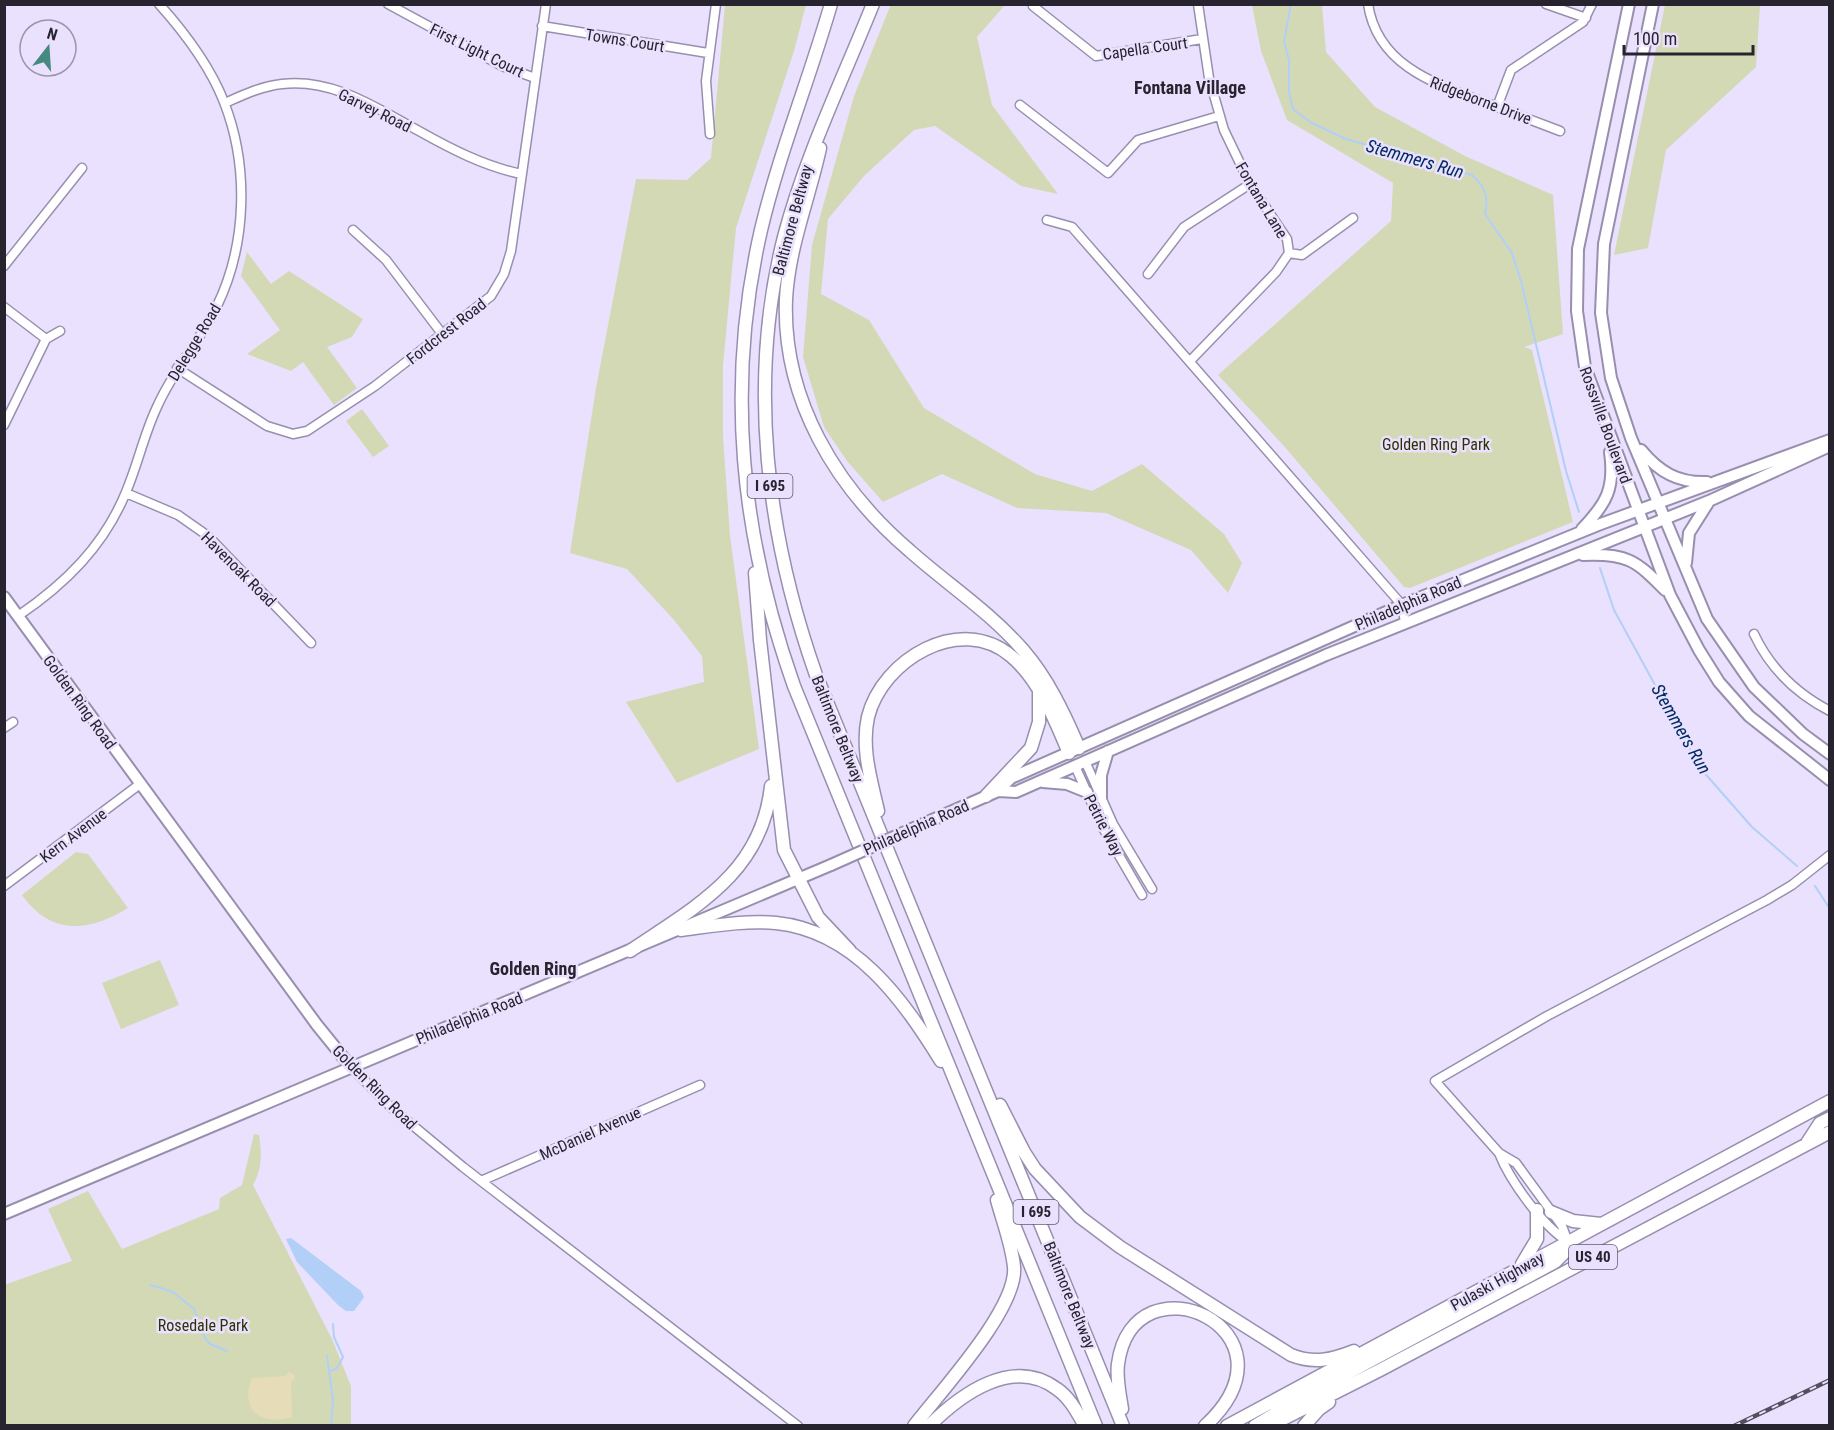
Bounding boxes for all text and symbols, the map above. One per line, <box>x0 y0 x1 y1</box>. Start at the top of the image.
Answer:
north arrow <box>18 18 78 78</box>
scale bar <box>1624 18 1753 56</box>
street label: First Light Court <box>427 20 527 81</box>
text: N <box>45 24 60 45</box>
street label: Towns Court <box>584 25 666 56</box>
text: 100 m <box>1633 28 1677 49</box>
street label: Capella Court <box>1101 33 1189 64</box>
street label: Ridgeborne Drive <box>1427 72 1534 129</box>
district label: Fontana Village <box>1134 77 1246 98</box>
street label: Garvey Road <box>335 85 414 136</box>
water label: Stemmers Run <box>1364 135 1466 182</box>
street label: Fontana Lane <box>1231 159 1292 242</box>
street label: Baltimore Beltway <box>769 162 816 278</box>
street label: Fordcrest Road <box>403 294 490 368</box>
street label: Delegge Road <box>164 300 225 384</box>
street label: Rossville Boulevard <box>1576 364 1635 486</box>
park label: Golden Ring Park <box>1382 435 1491 454</box>
road number: I 695 <box>748 474 792 498</box>
street label: Havenoak Road <box>197 528 280 611</box>
street label: Philadelphia Road <box>1352 573 1464 634</box>
street label: Golden Ring Road <box>39 652 120 753</box>
street label: Baltimore Beltway <box>807 673 868 786</box>
water label: Stemmers Run <box>1647 680 1716 777</box>
street label: Petrie Way <box>1080 791 1127 860</box>
street label: Philadelphia Road <box>861 796 972 859</box>
street label: Kern Avenue <box>36 804 110 867</box>
district label: Golden Ring <box>490 958 577 979</box>
street label: Philadelphia Road <box>413 988 525 1049</box>
street label: Golden Ring Road <box>328 1041 421 1134</box>
street label: McDaniel Avenue <box>537 1103 644 1164</box>
road number: I 695 <box>1014 1200 1058 1224</box>
street label: Baltimore Beltway <box>1039 1239 1100 1352</box>
road number: US 40 <box>1569 1245 1617 1269</box>
street label: Pulaski Highway <box>1447 1248 1547 1315</box>
park label: Rosedale Park <box>158 1316 249 1335</box>

